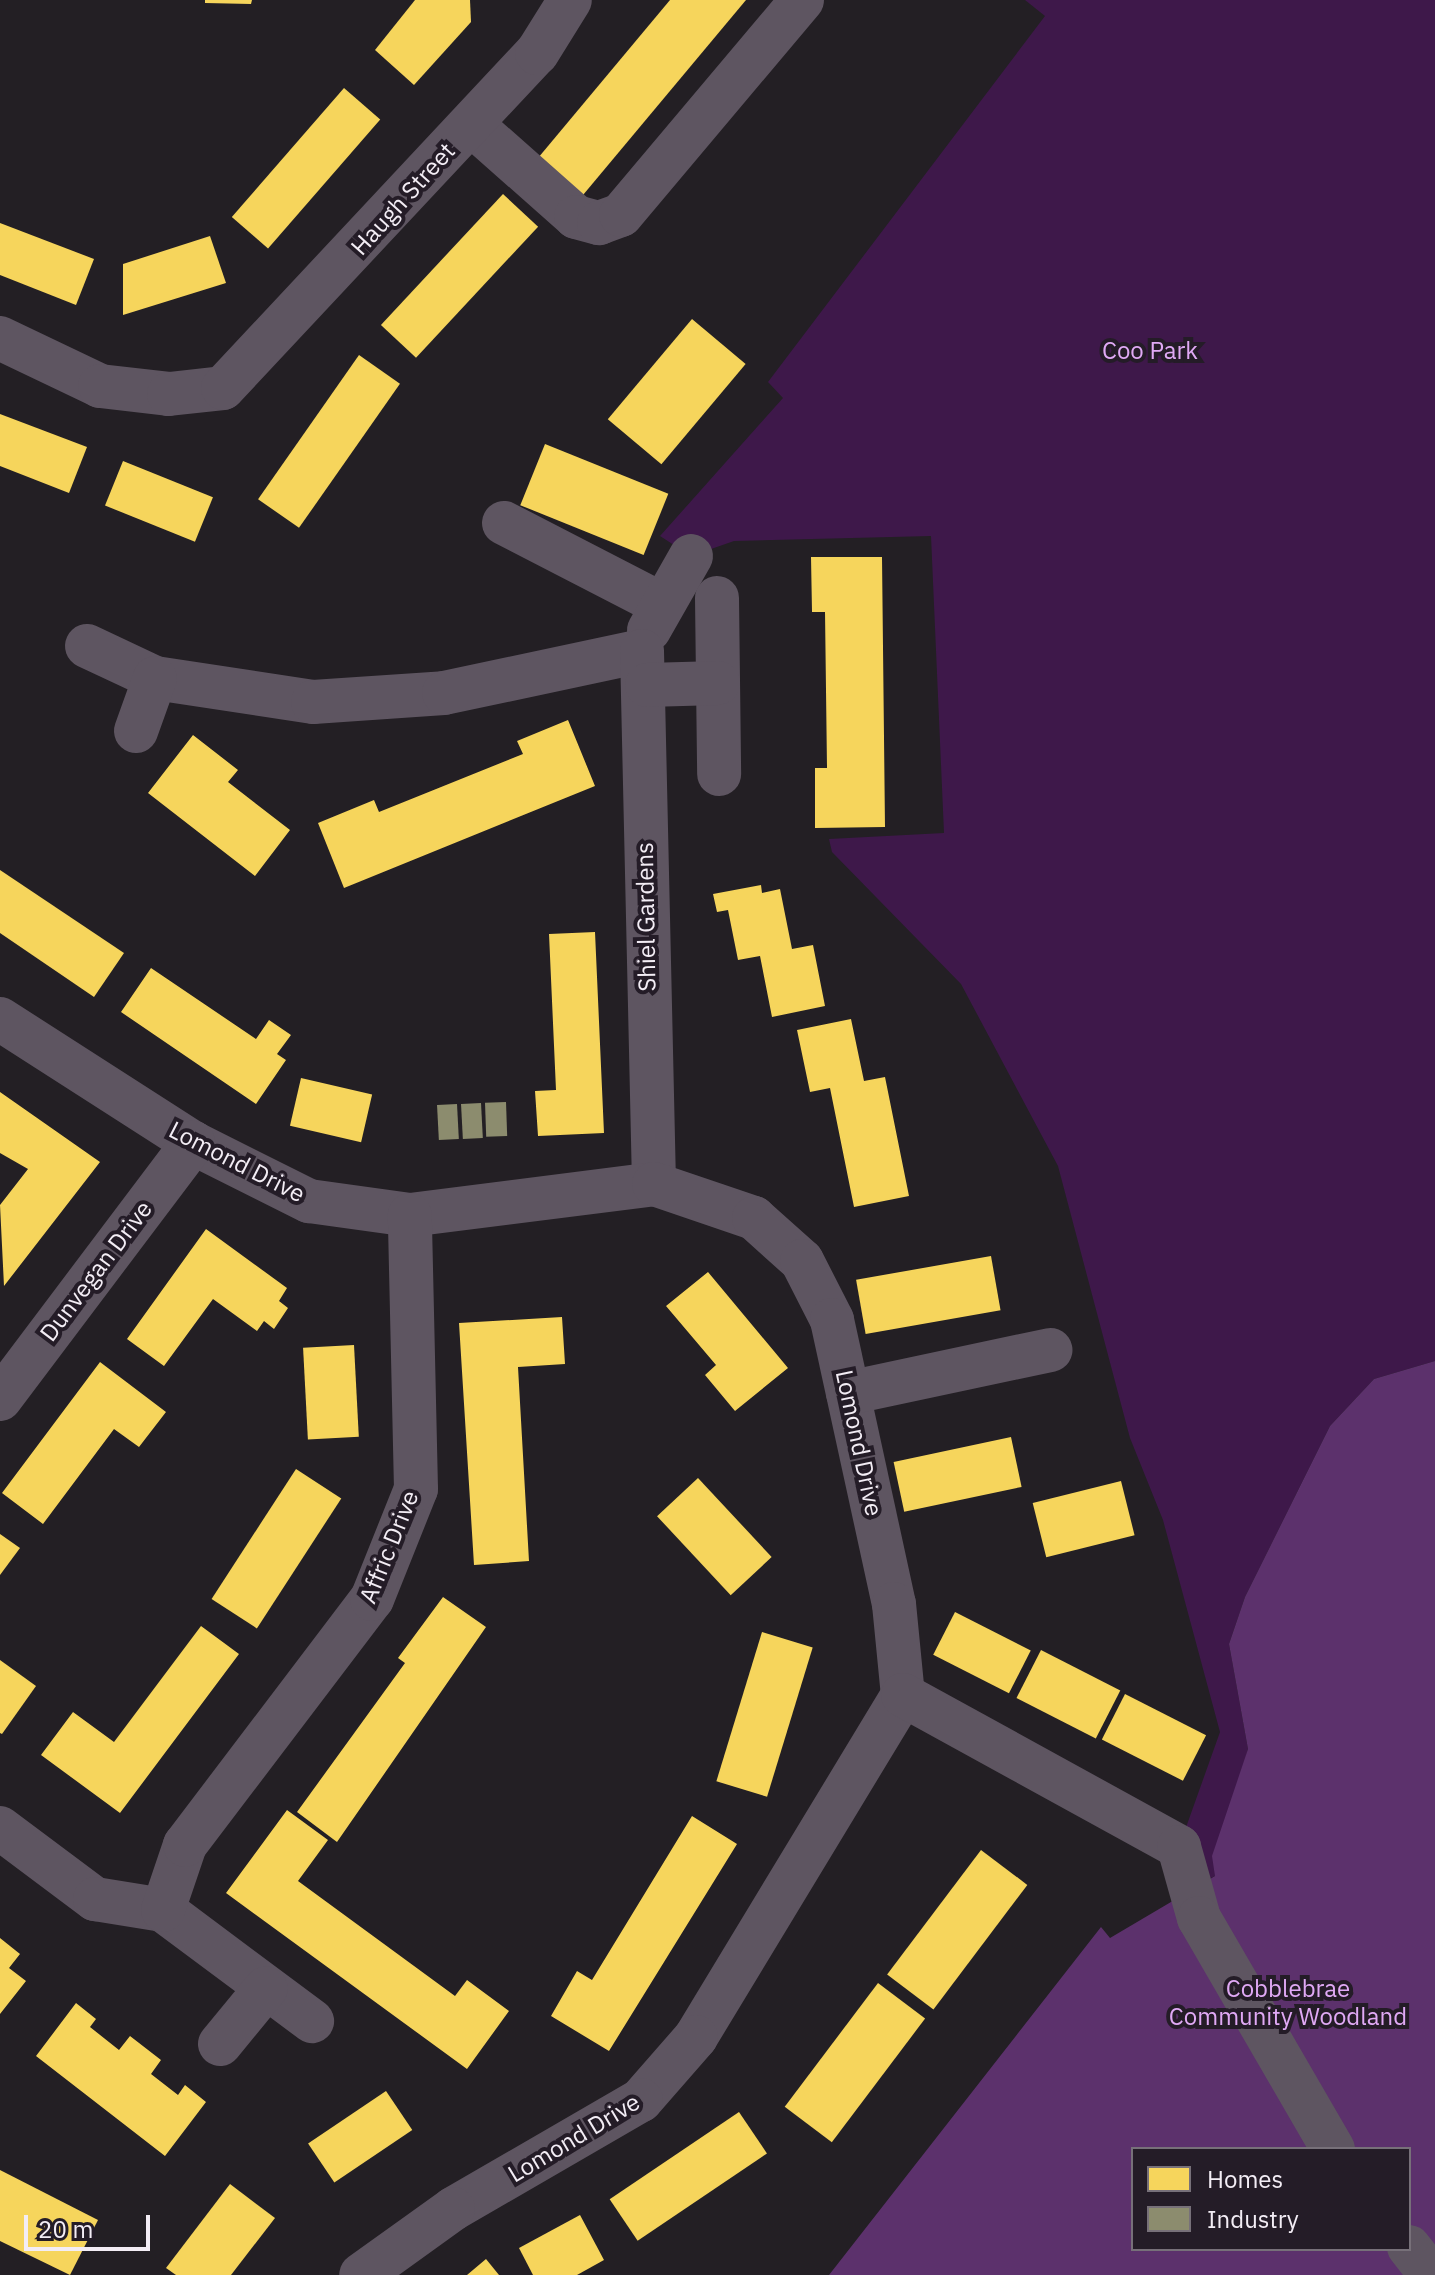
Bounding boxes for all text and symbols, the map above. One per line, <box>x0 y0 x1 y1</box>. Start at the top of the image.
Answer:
street label: Haugh Street <box>345 137 461 261</box>
park label: Coo Park <box>1102 337 1198 365</box>
street label: Shiel Gardens <box>630 842 662 992</box>
street label: Lomond Drive <box>164 1115 310 1209</box>
street label: Dunvegan Drive <box>34 1195 158 1347</box>
street label: Lomond Drive <box>829 1367 889 1519</box>
street label: Affric Drive <box>353 1486 425 1608</box>
park label: Cobblebrae Community Woodland <box>1169 1975 1407 2031</box>
street label: Lomond Drive <box>503 2087 645 2189</box>
legend <box>1131 2147 1411 2251</box>
text: Homes <box>1207 2163 1283 2195</box>
scale bar <box>28 2199 154 2249</box>
text: Industry <box>1207 2203 1299 2235</box>
text: 20 m <box>38 2213 93 2245</box>

